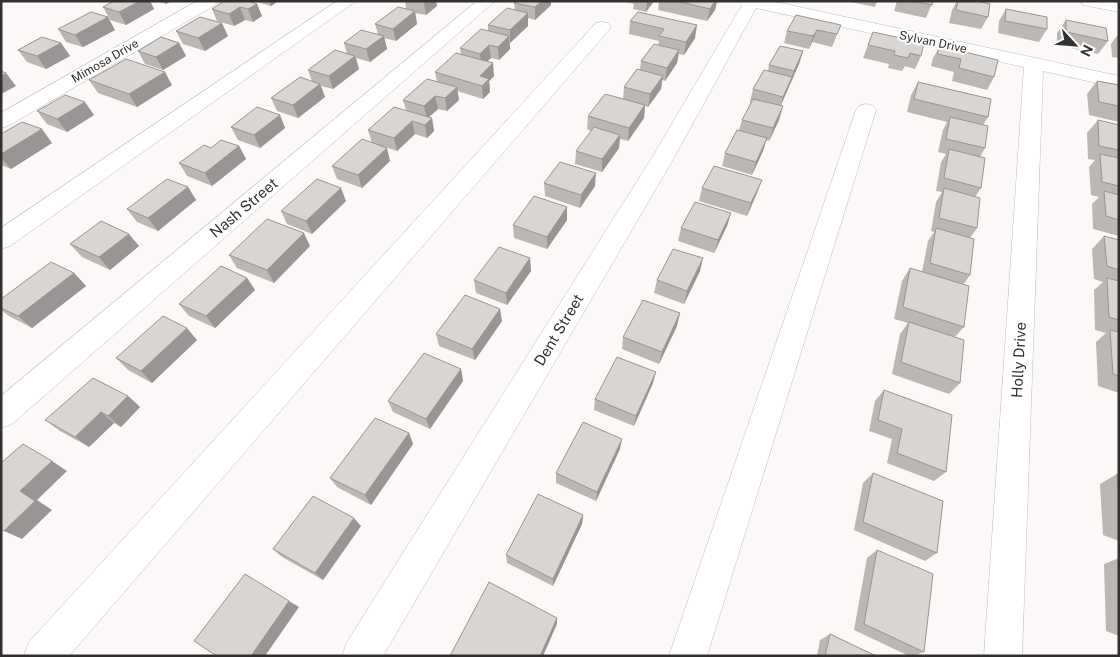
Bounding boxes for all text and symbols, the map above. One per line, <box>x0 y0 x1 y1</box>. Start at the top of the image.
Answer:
north arrow <box>1050 20 1100 70</box>
street label: Sylvan Drive <box>898 28 968 56</box>
street label: Mimosa Drive <box>69 36 141 86</box>
text: N <box>1077 42 1096 59</box>
street label: Nash Street <box>206 174 281 241</box>
street label: Dent Street <box>531 291 587 369</box>
street label: Holly Drive <box>1008 322 1029 398</box>

